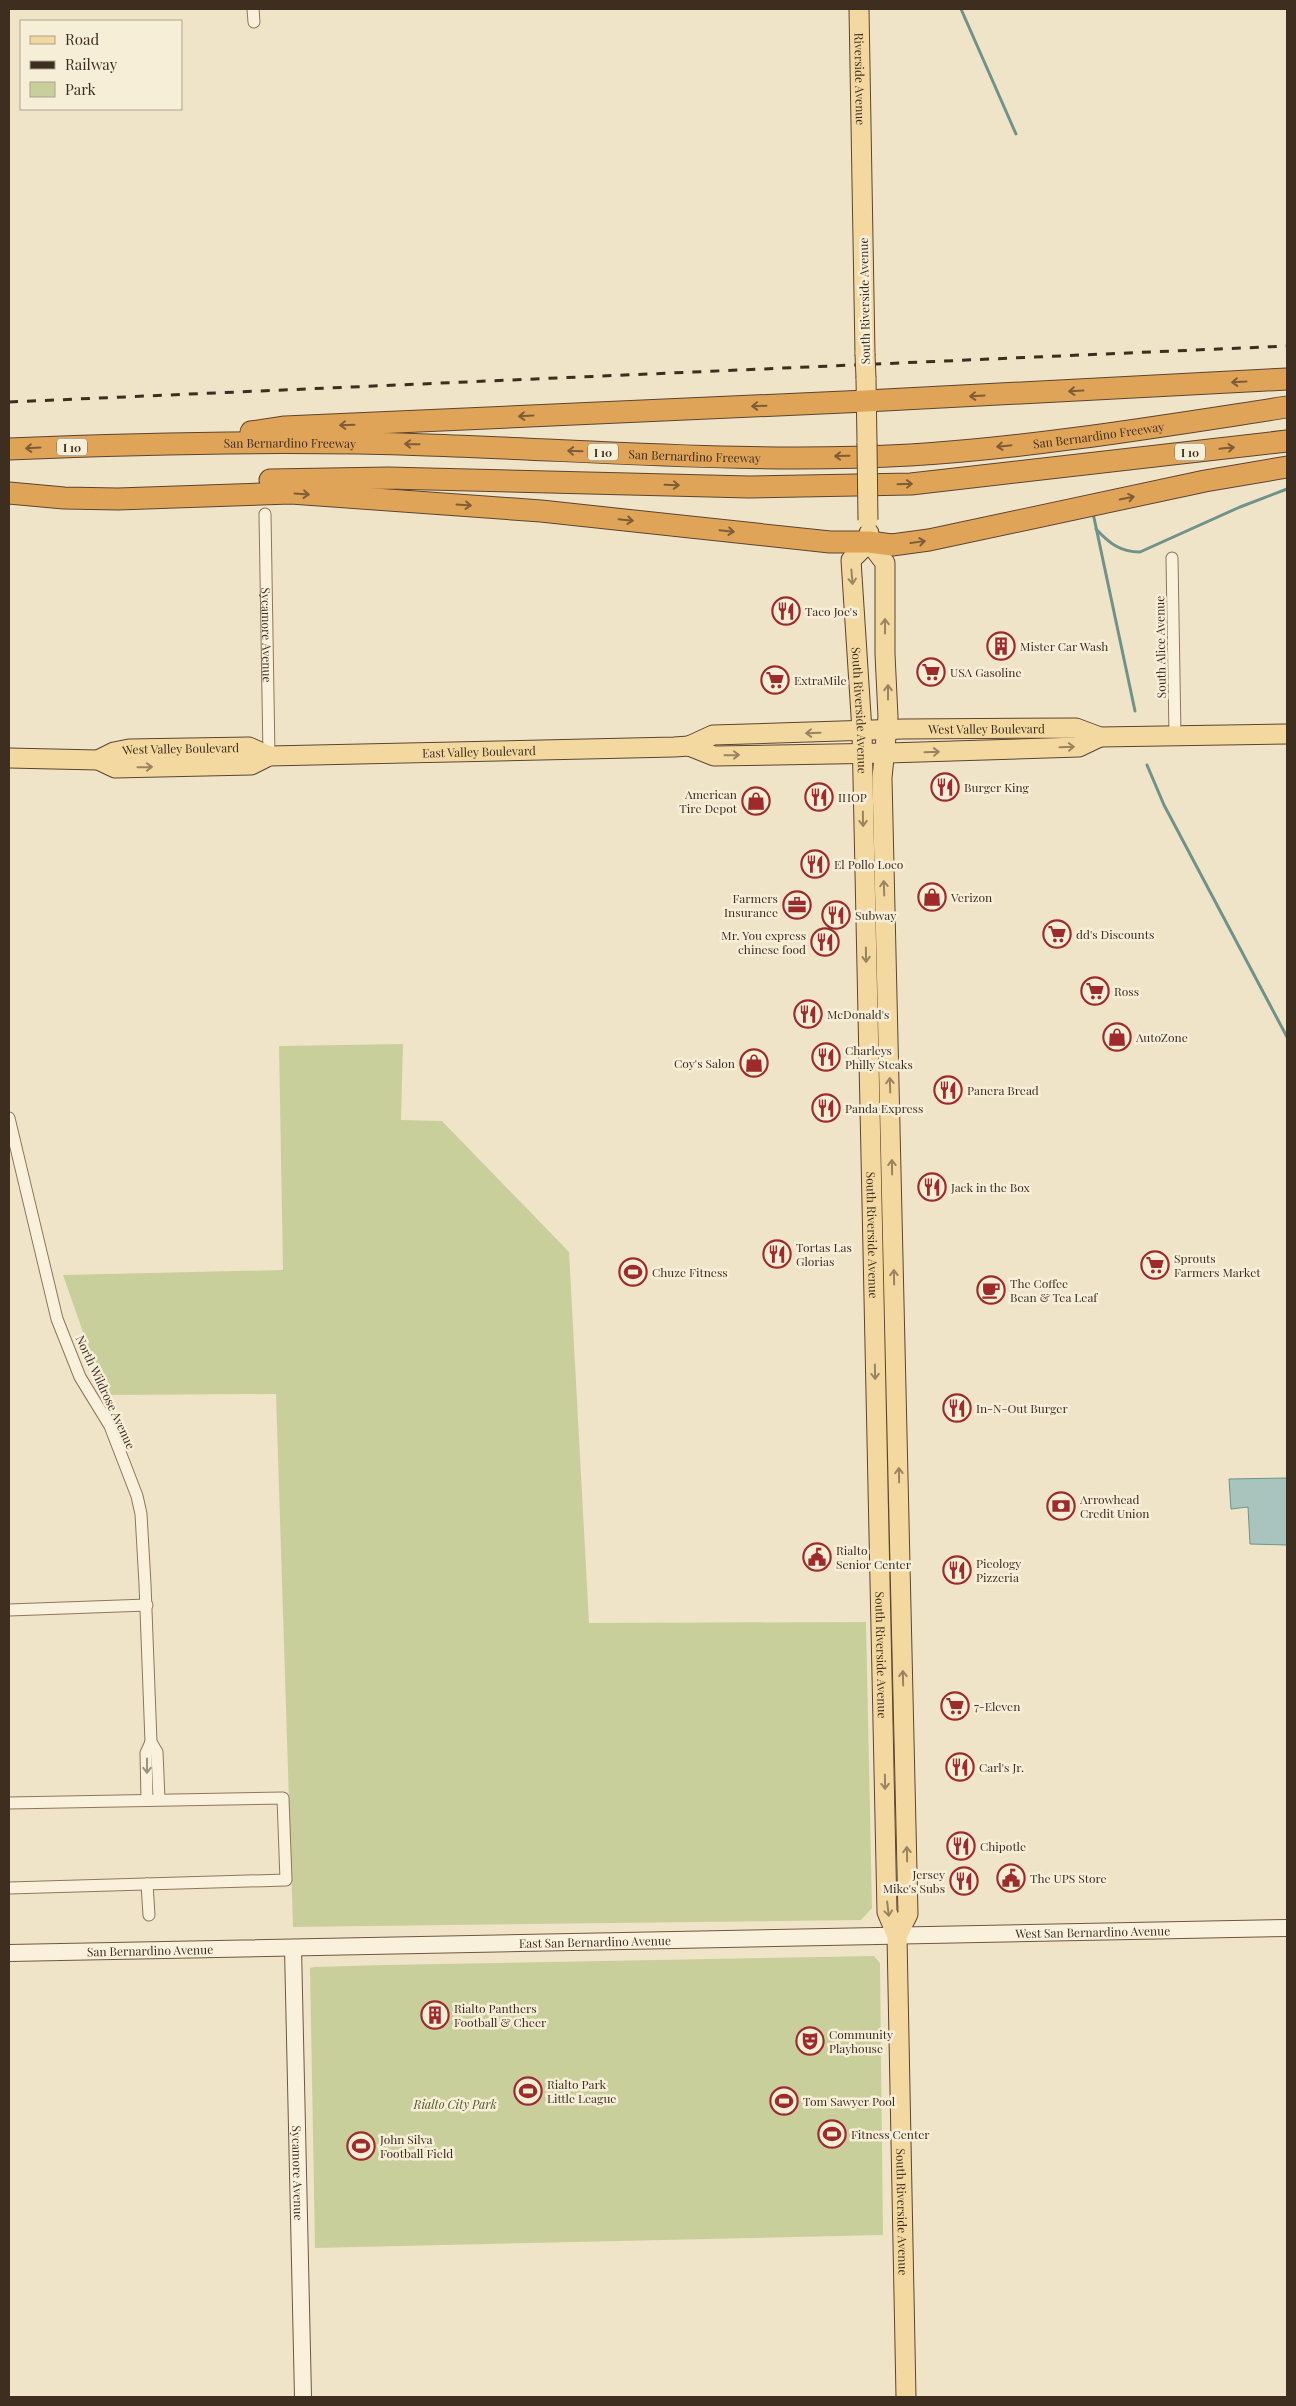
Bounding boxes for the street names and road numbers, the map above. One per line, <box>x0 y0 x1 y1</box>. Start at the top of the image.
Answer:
street label: Riverside Avenue <box>851 33 869 125</box>
street label: South Riverside Avenue <box>855 237 873 365</box>
street label: San Bernardino Freeway <box>1032 418 1165 452</box>
street label: San Bernardino Freeway <box>224 434 356 451</box>
road number: I 10 <box>57 438 87 456</box>
road number: I 10 <box>588 444 618 461</box>
road number: I 10 <box>1175 444 1205 461</box>
street label: San Bernardino Freeway <box>628 446 761 466</box>
street label: Sycamore Avenue <box>258 587 276 683</box>
street label: South Alice Avenue <box>1151 596 1169 698</box>
street label: South Riverside Avenue <box>849 646 871 774</box>
street label: West Valley Boulevard <box>927 720 1045 737</box>
street label: West Valley Boulevard <box>120 739 239 758</box>
street label: East Valley Boulevard <box>422 742 536 761</box>
street label: South Riverside Avenue <box>863 1171 882 1299</box>
street label: North Wildrose Avenue <box>73 1333 139 1451</box>
street label: South Riverside Avenue <box>872 1591 891 1719</box>
street label: West San Bernardino Avenue <box>1014 1922 1170 1941</box>
street label: East San Bernardino Avenue <box>519 1932 671 1951</box>
street label: San Bernardino Avenue <box>87 1941 213 1959</box>
street label: Sycamore Avenue <box>289 2125 307 2221</box>
street label: South Riverside Avenue <box>893 2148 912 2276</box>

